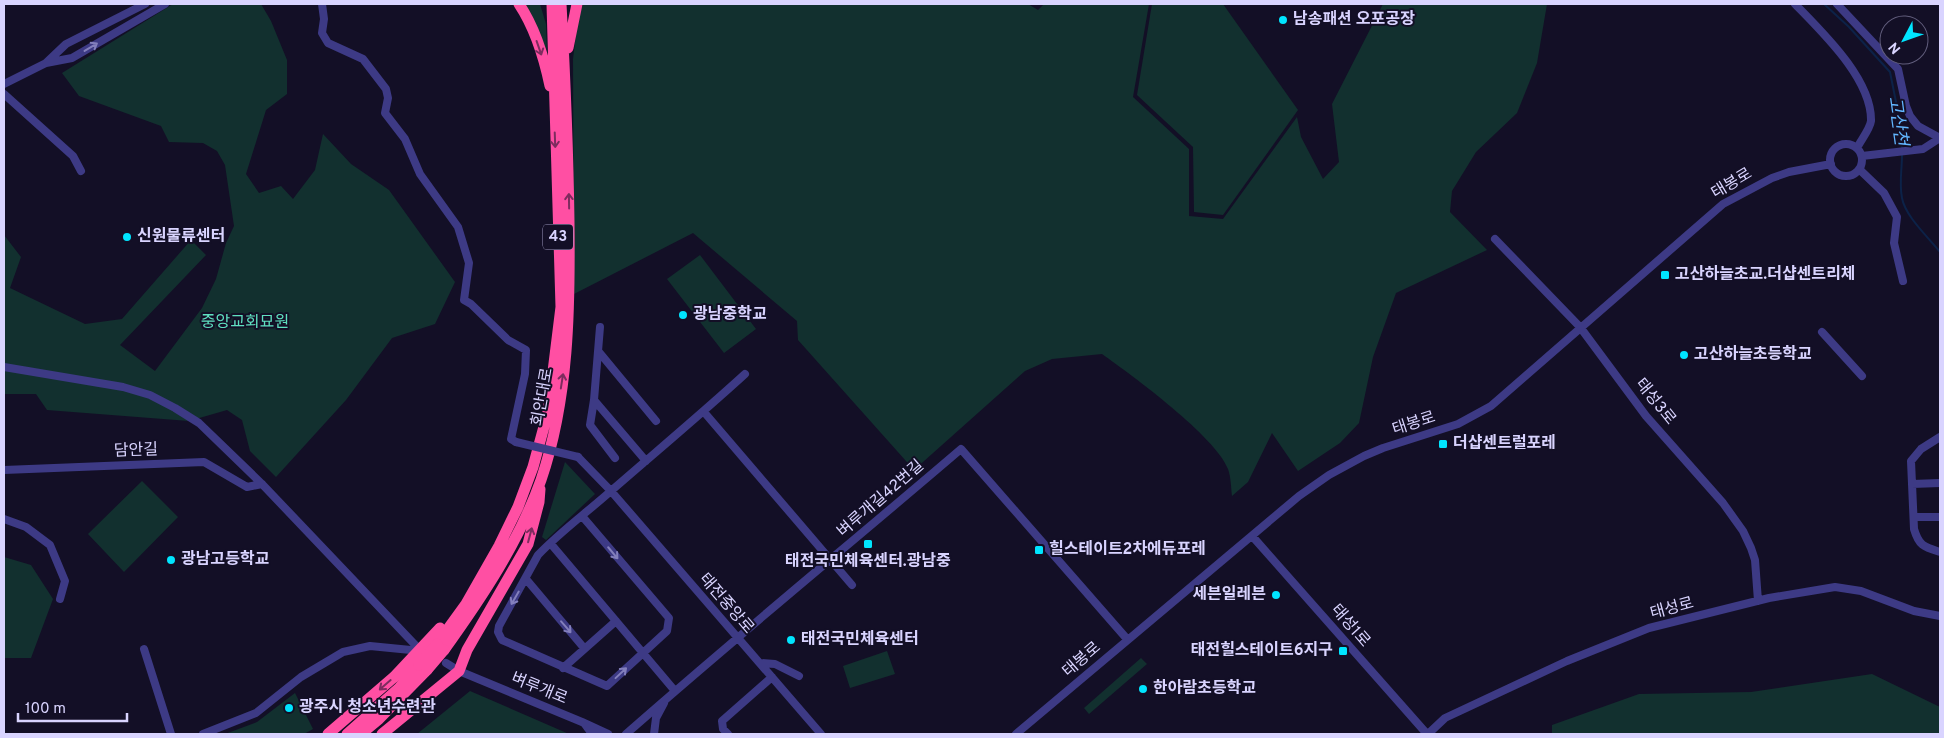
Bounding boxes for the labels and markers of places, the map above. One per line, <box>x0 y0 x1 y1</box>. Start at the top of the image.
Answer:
place label: 남송패션 오포공장 <box>1293 10 1415 30</box>
marker: 남송패션 오포공장 <box>1277 14 1289 26</box>
place label: 신원물류센터 <box>137 227 225 247</box>
marker: 신원물류센터 <box>121 231 133 243</box>
place label: 고산하늘초교.더샵센트리체 <box>1675 265 1856 285</box>
marker: 고산하늘초교.더샵센트리체 <box>1659 269 1671 281</box>
place label: 광남중학교 <box>693 304 767 325</box>
marker: 광남중학교 <box>677 309 689 321</box>
place label: 고산하늘초등학교 <box>1694 344 1812 365</box>
marker: 고산하늘초등학교 <box>1678 349 1690 361</box>
place label: 더샵센트럴포레 <box>1453 434 1556 454</box>
marker: 더샵센트럴포레 <box>1437 438 1449 450</box>
marker: 태전국민체육센터.광남중 <box>862 538 874 550</box>
place label: 힐스테이트2차에듀포레 <box>1049 539 1206 560</box>
marker: 힐스테이트2차에듀포레 <box>1033 544 1045 556</box>
place label: 광남고등학교 <box>181 549 270 570</box>
place label: 태전국민체육센터.광남중 <box>785 552 951 572</box>
marker: 광남고등학교 <box>165 554 177 566</box>
place label: 세븐일레븐 <box>1192 585 1266 605</box>
marker: 세븐일레븐 <box>1270 589 1282 601</box>
place label: 태전국민체육센터 <box>801 630 919 650</box>
marker: 태전국민체육센터 <box>785 634 797 646</box>
place label: 태전힐스테이트6지구 <box>1191 640 1333 661</box>
marker: 태전힐스테이트6지구 <box>1337 645 1349 657</box>
place label: 한아람초등학교 <box>1153 678 1256 699</box>
marker: 한아람초등학교 <box>1137 683 1149 695</box>
place label: 광주시 청소년수련관 <box>299 698 436 718</box>
marker: 광주시 청소년수련관 <box>283 702 295 714</box>

